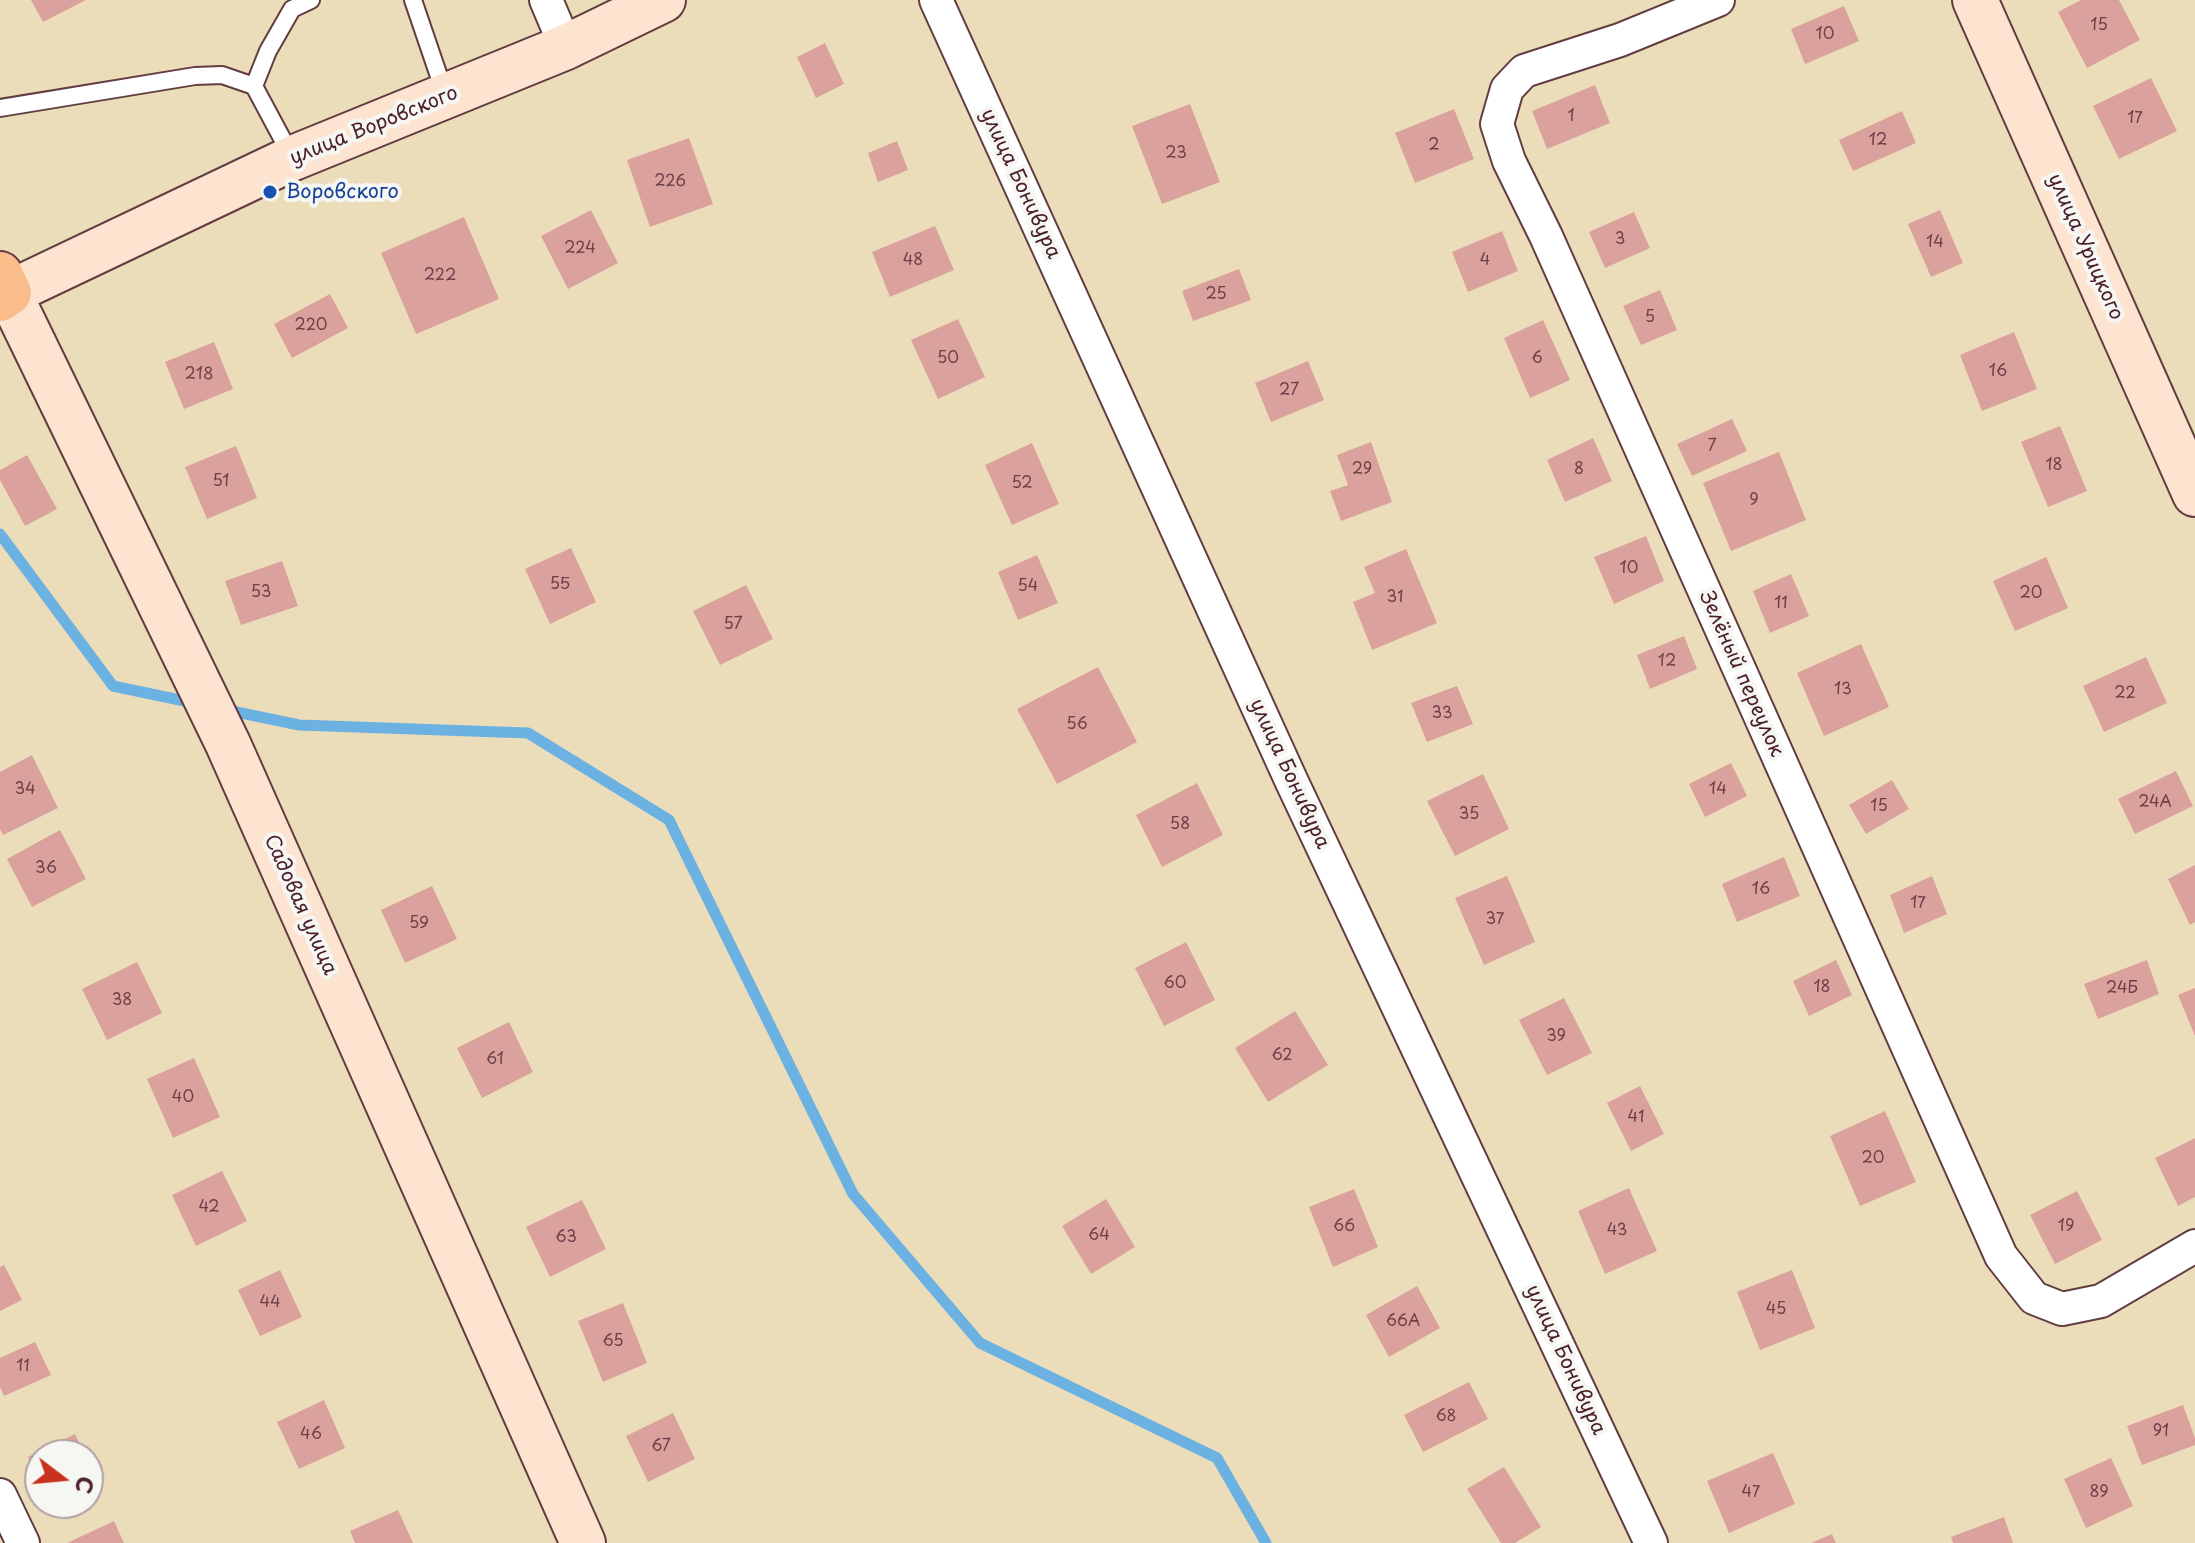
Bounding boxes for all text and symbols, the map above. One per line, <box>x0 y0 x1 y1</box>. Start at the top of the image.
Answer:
house number: 15 <box>2090 16 2108 36</box>
house number: 10 <box>1816 25 1834 45</box>
street label: улица Воровского <box>286 81 462 171</box>
street label: улица Бонивура <box>975 105 1065 263</box>
house number: 1 <box>1567 107 1575 127</box>
house number: 17 <box>2127 109 2143 129</box>
house number: 12 <box>1869 131 1887 151</box>
house number: 2 <box>1428 136 1440 156</box>
house number: 23 <box>1165 144 1187 164</box>
street label: улица Урицкого <box>2042 170 2128 324</box>
house number: 226 <box>654 172 686 192</box>
place label: Воровского <box>286 180 399 204</box>
marker: Воровского <box>261 183 279 201</box>
house number: 3 <box>1615 230 1625 250</box>
house number: 14 <box>1926 233 1944 253</box>
house number: 224 <box>564 239 596 259</box>
house number: 48 <box>903 251 923 271</box>
house number: 4 <box>1480 251 1490 271</box>
house number: 222 <box>424 266 456 286</box>
house number: 25 <box>1205 285 1227 305</box>
house number: 5 <box>1645 308 1655 328</box>
house number: 220 <box>294 316 328 336</box>
house number: 50 <box>937 349 959 369</box>
house number: 6 <box>1531 349 1543 369</box>
house number: 16 <box>1989 362 2007 382</box>
house number: 218 <box>184 365 214 385</box>
house number: 27 <box>1279 381 1299 401</box>
house number: 7 <box>1707 437 1717 457</box>
house number: 18 <box>2045 456 2063 476</box>
house number: 29 <box>1352 460 1372 480</box>
house number: 8 <box>1574 460 1584 480</box>
house number: 51 <box>212 472 230 492</box>
house number: 52 <box>1011 474 1033 494</box>
house number: 9 <box>1749 491 1759 511</box>
house number: 10 <box>1620 559 1638 579</box>
house number: 55 <box>550 575 570 595</box>
house number: 54 <box>1018 577 1038 597</box>
house number: 53 <box>251 583 271 603</box>
house number: 20 <box>2020 584 2042 604</box>
street label: Зелёный переулок <box>1694 587 1788 761</box>
house number: 31 <box>1387 588 1403 608</box>
house number: 11 <box>1774 594 1788 614</box>
house number: 57 <box>723 615 743 635</box>
house number: 12 <box>1658 652 1676 672</box>
house number: 13 <box>1834 680 1852 700</box>
house number: 22 <box>2114 684 2136 704</box>
street label: улица Бонивура <box>1244 695 1334 853</box>
house number: 33 <box>1431 704 1453 724</box>
house number: 56 <box>1066 715 1088 735</box>
house number: 34 <box>14 780 36 800</box>
house number: 14 <box>1709 780 1727 800</box>
house number: 24А <box>2138 793 2172 813</box>
house number: 15 <box>1870 797 1888 817</box>
house number: 35 <box>1459 805 1479 825</box>
house number: 58 <box>1170 815 1190 835</box>
street label: Садовая улица <box>258 831 342 979</box>
house number: 36 <box>35 859 57 879</box>
house number: 16 <box>1752 880 1770 900</box>
house number: 17 <box>1910 894 1926 914</box>
house number: 37 <box>1486 910 1504 930</box>
house number: 59 <box>409 914 429 934</box>
house number: 60 <box>1164 974 1186 994</box>
house number: 18 <box>1813 978 1831 998</box>
house number: 24Б <box>2106 979 2138 999</box>
house number: 38 <box>112 991 132 1011</box>
house number: 39 <box>1546 1027 1566 1047</box>
house number: 62 <box>1271 1046 1293 1066</box>
house number: 61 <box>486 1050 504 1070</box>
house number: 40 <box>172 1088 194 1108</box>
house number: 41 <box>1628 1108 1644 1128</box>
house number: 20 <box>1862 1149 1884 1169</box>
house number: 42 <box>198 1198 220 1218</box>
house number: 66 <box>1333 1217 1355 1237</box>
house number: 19 <box>2058 1217 2074 1237</box>
house number: 43 <box>1607 1221 1627 1241</box>
house number: 64 <box>1088 1226 1110 1246</box>
house number: 63 <box>555 1228 577 1248</box>
street label: улица Бонивура <box>1520 1281 1610 1439</box>
house number: 44 <box>259 1293 281 1313</box>
house number: 45 <box>1766 1300 1786 1320</box>
house number: 66А <box>1386 1312 1420 1332</box>
house number: 65 <box>602 1332 624 1352</box>
house number: 11 <box>16 1357 30 1377</box>
house number: 68 <box>1435 1407 1457 1427</box>
house number: 91 <box>2153 1422 2169 1442</box>
house number: 46 <box>300 1425 322 1445</box>
house number: 67 <box>651 1437 671 1457</box>
north arrow <box>24 1439 104 1519</box>
text: С <box>67 1473 104 1498</box>
house number: 47 <box>1742 1483 1760 1503</box>
house number: 89 <box>2089 1483 2109 1503</box>

